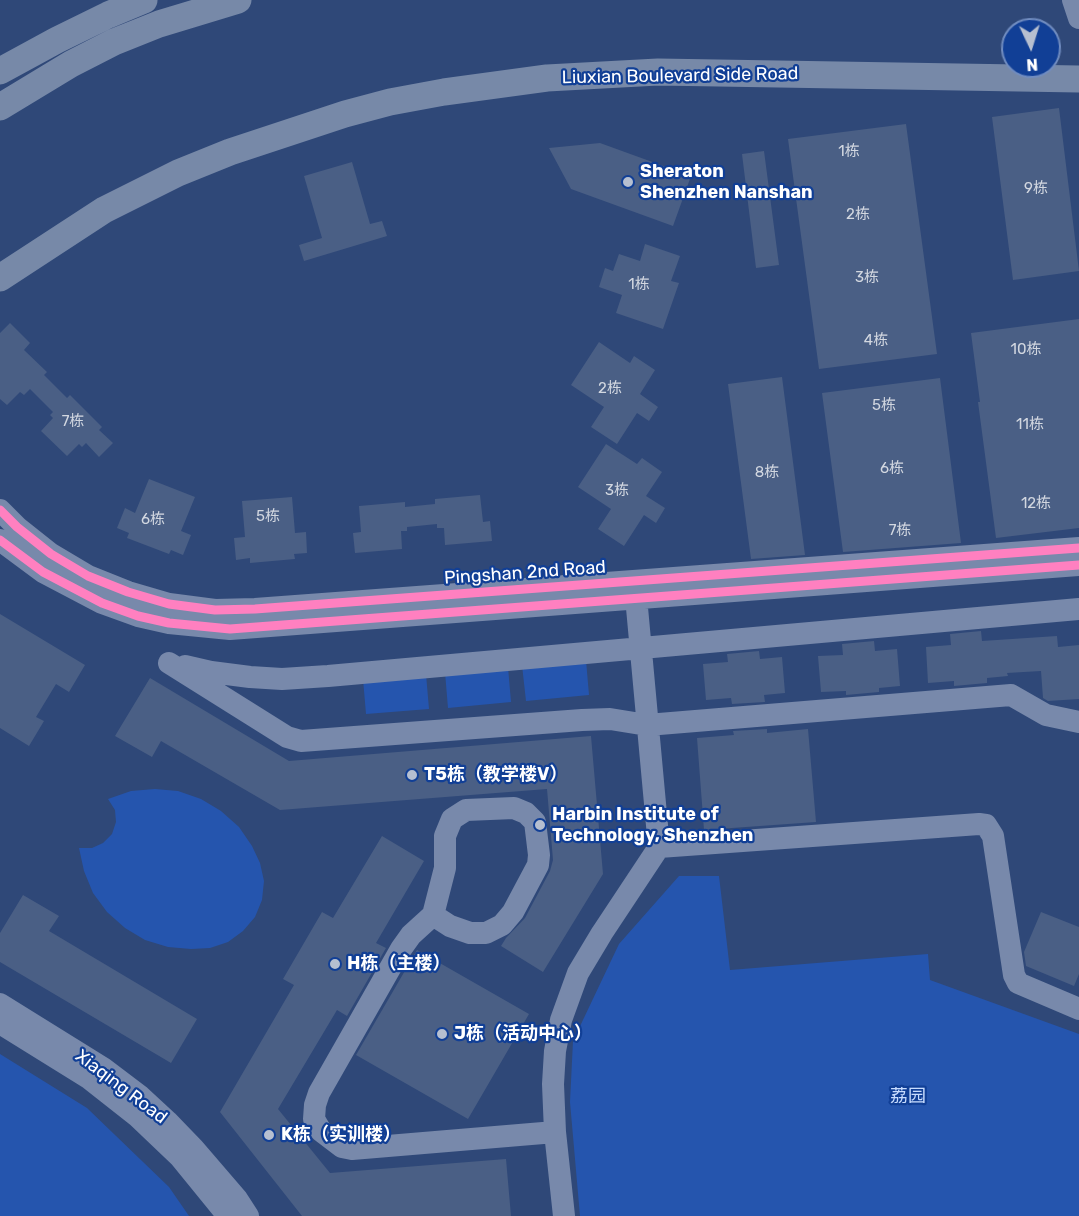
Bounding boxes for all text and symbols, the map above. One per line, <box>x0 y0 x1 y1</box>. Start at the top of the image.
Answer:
north arrow <box>1001 18 1061 78</box>
text: N <box>1026 55 1039 74</box>
street label: Liuxian Boulevard Side Road <box>561 63 799 89</box>
house number: 1栋 <box>838 143 860 161</box>
place label: Sheraton Shenzhen Nanshan <box>640 161 813 204</box>
marker: Sheraton Shenzhen Nanshan <box>621 175 635 189</box>
house number: 9栋 <box>1024 180 1048 198</box>
house number: 2栋 <box>846 206 870 224</box>
house number: 3栋 <box>855 269 879 287</box>
house number: 1栋 <box>628 276 650 294</box>
house number: 4栋 <box>864 332 888 350</box>
house number: 10栋 <box>1011 341 1041 359</box>
house number: 2栋 <box>598 380 622 398</box>
house number: 5栋 <box>872 397 896 415</box>
house number: 7栋 <box>62 413 84 431</box>
house number: 11栋 <box>1016 416 1044 434</box>
house number: 6栋 <box>880 460 904 478</box>
house number: 8栋 <box>755 464 779 482</box>
house number: 3栋 <box>605 482 629 500</box>
house number: 12栋 <box>1021 495 1051 513</box>
house number: 5栋 <box>256 508 280 526</box>
house number: 6栋 <box>141 511 165 529</box>
house number: 7栋 <box>889 522 911 540</box>
street label: Pingshan 2nd Road <box>443 557 607 589</box>
place label: T5栋（教学楼V） <box>424 764 567 786</box>
marker: T5栋（教学楼V） <box>405 768 419 782</box>
place label: Harbin Institute of Technology, Shenzhen <box>552 804 753 846</box>
marker: Harbin Institute of Technology, Shenzhen <box>533 818 547 832</box>
place label: H栋（主楼） <box>347 953 450 975</box>
marker: H栋（主楼） <box>328 957 342 971</box>
place label: J栋（活动中心） <box>454 1023 592 1045</box>
marker: J栋（活动中心） <box>435 1027 449 1041</box>
street label: Xiaqing Road <box>71 1045 171 1129</box>
park label: 荔园 <box>890 1086 926 1108</box>
place label: K栋（实训楼） <box>281 1124 401 1146</box>
marker: K栋（实训楼） <box>262 1128 276 1142</box>

